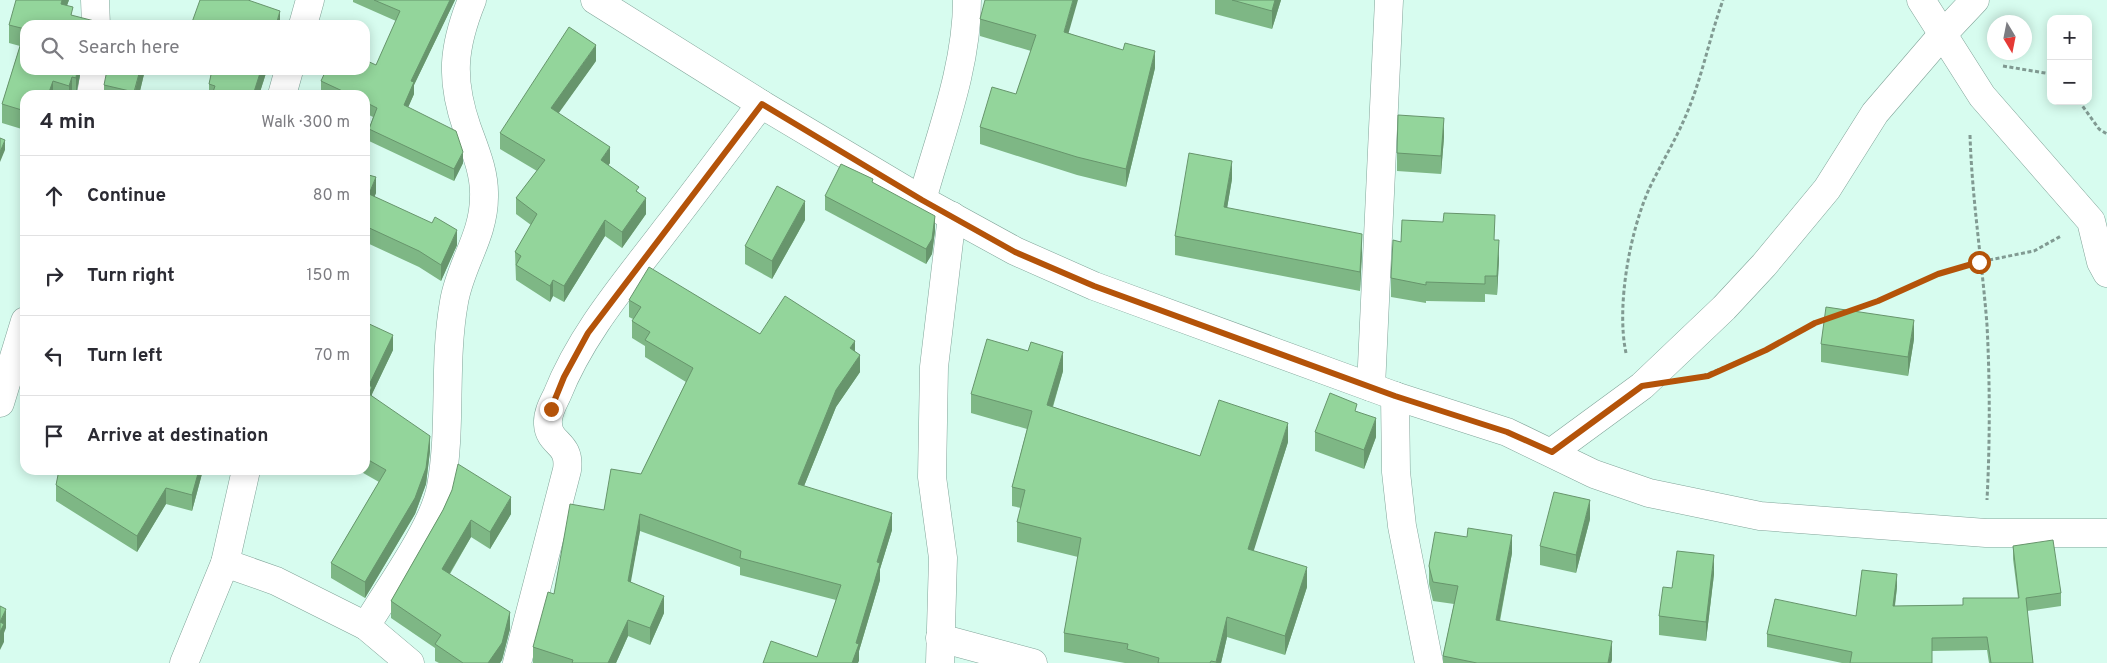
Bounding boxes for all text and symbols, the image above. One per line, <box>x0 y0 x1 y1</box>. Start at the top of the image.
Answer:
north arrow <box>1987 15 2032 60</box>
map controls <box>2047 15 2092 105</box>
button: + <box>2047 15 2092 60</box>
search box <box>20 20 370 75</box>
icon: search <box>38 34 66 62</box>
text: Search here <box>78 36 180 60</box>
button: − <box>2047 60 2092 105</box>
text: 4 min <box>40 109 96 136</box>
text: Walk · 300 m <box>261 113 350 133</box>
icon: ahead <box>40 182 68 210</box>
text: Continue <box>87 184 166 208</box>
text: 80 m <box>313 186 350 206</box>
route start <box>1968 251 1991 274</box>
icon: right <box>40 262 68 290</box>
text: Turn right <box>87 264 175 288</box>
text: 150 m <box>307 266 350 286</box>
icon: left <box>40 342 68 370</box>
text: Turn left <box>87 344 163 368</box>
text: 70 m <box>315 346 350 366</box>
route end <box>540 398 563 421</box>
icon: arrive <box>40 422 68 450</box>
text: Arrive at destination <box>87 424 268 448</box>

